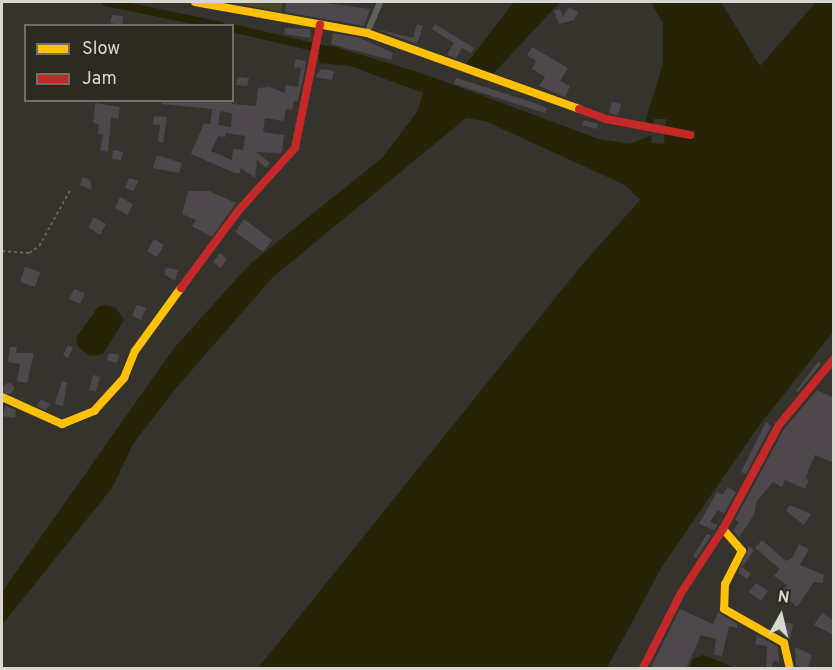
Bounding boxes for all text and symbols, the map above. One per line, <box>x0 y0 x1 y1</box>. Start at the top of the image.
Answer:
legend <box>24 24 234 102</box>
text: Slow <box>82 38 120 61</box>
text: Jam <box>82 68 117 91</box>
north arrow <box>751 586 811 646</box>
text: N <box>776 587 791 609</box>

